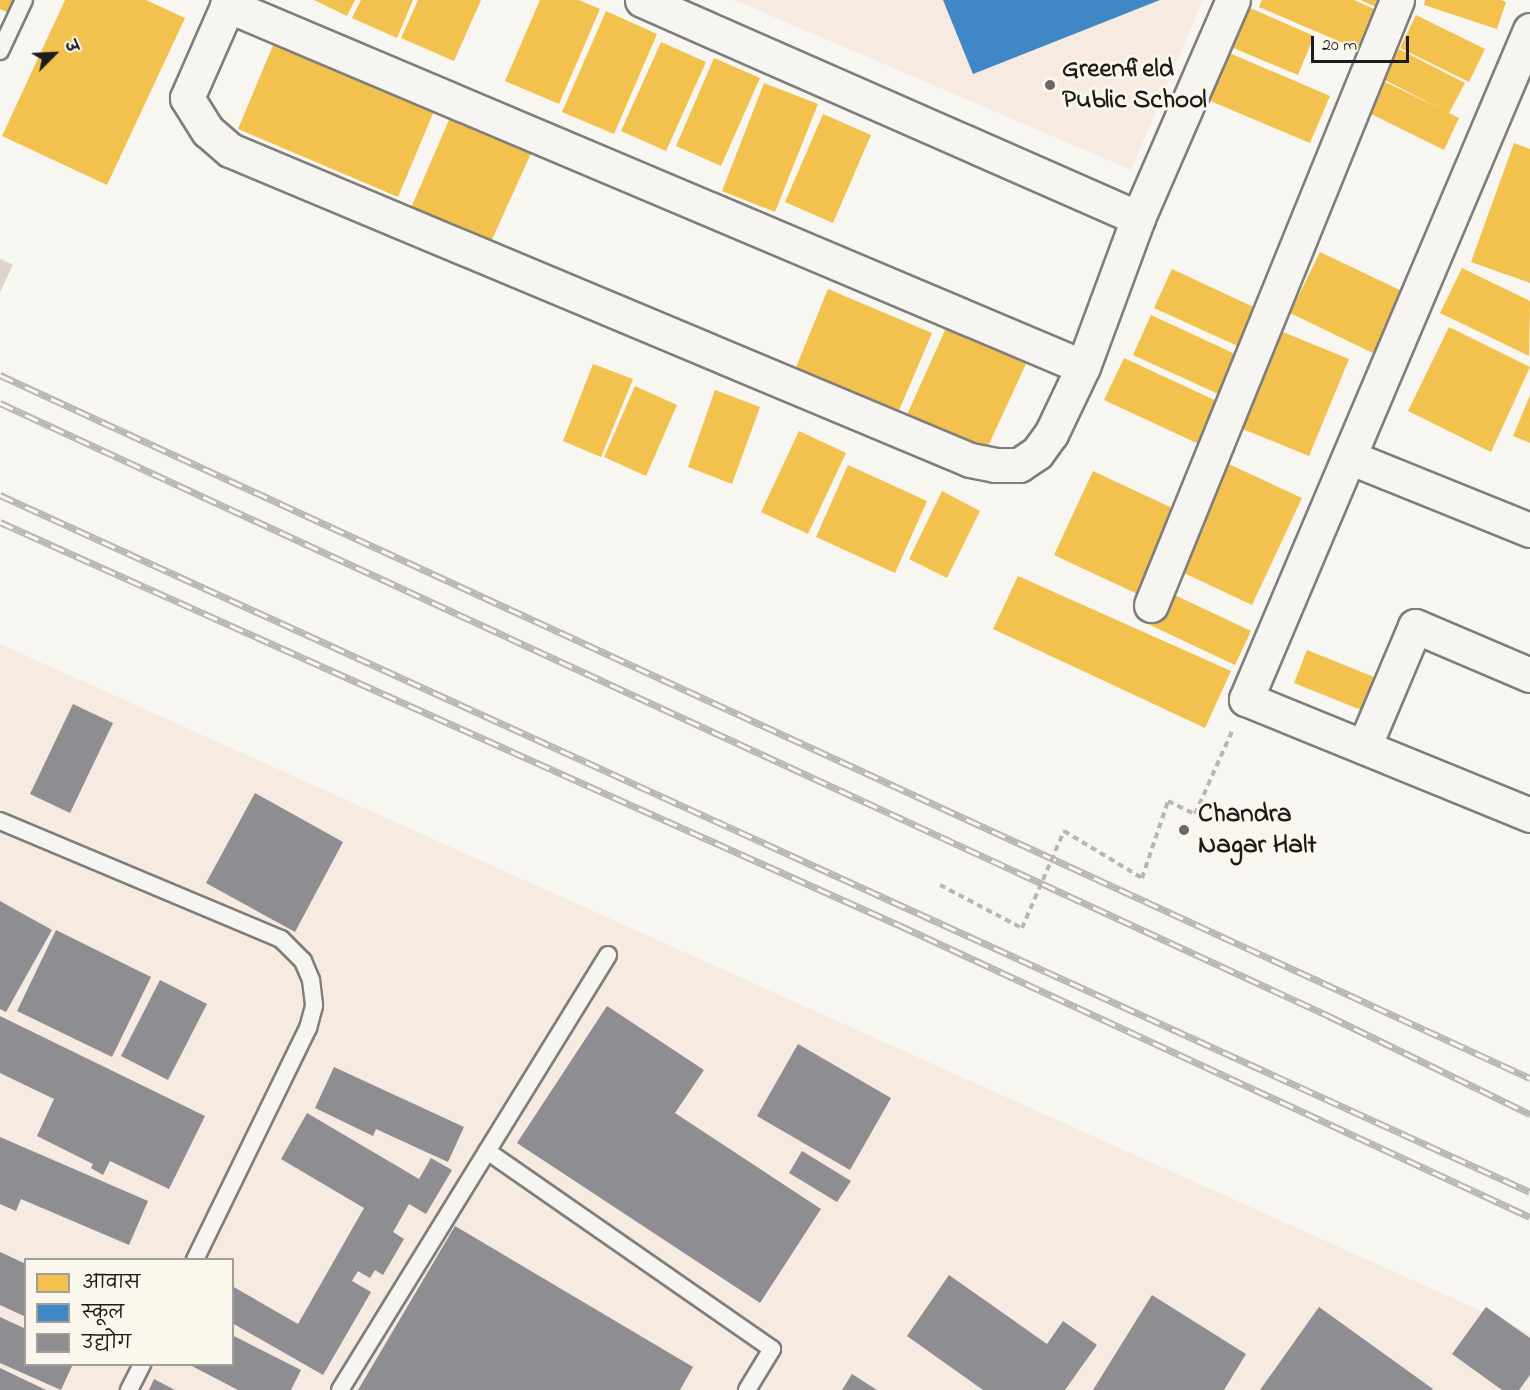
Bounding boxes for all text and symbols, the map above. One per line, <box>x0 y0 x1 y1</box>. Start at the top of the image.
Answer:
north arrow <box>24 24 84 84</box>
scale bar <box>1314 24 1412 62</box>
text: 20 m <box>1322 33 1357 59</box>
text: उ <box>57 37 84 56</box>
place label: Greenfield Public School <box>1062 53 1207 116</box>
marker: Greenfield Public School <box>1043 78 1057 92</box>
place label: Chandra Nagar Halt <box>1198 798 1317 861</box>
marker: Chandra Nagar Halt <box>1175 821 1193 839</box>
legend <box>24 1258 234 1366</box>
text: आवास <box>82 1271 140 1297</box>
text: स्कूल <box>82 1301 124 1327</box>
text: उद्योग <box>82 1331 131 1357</box>

